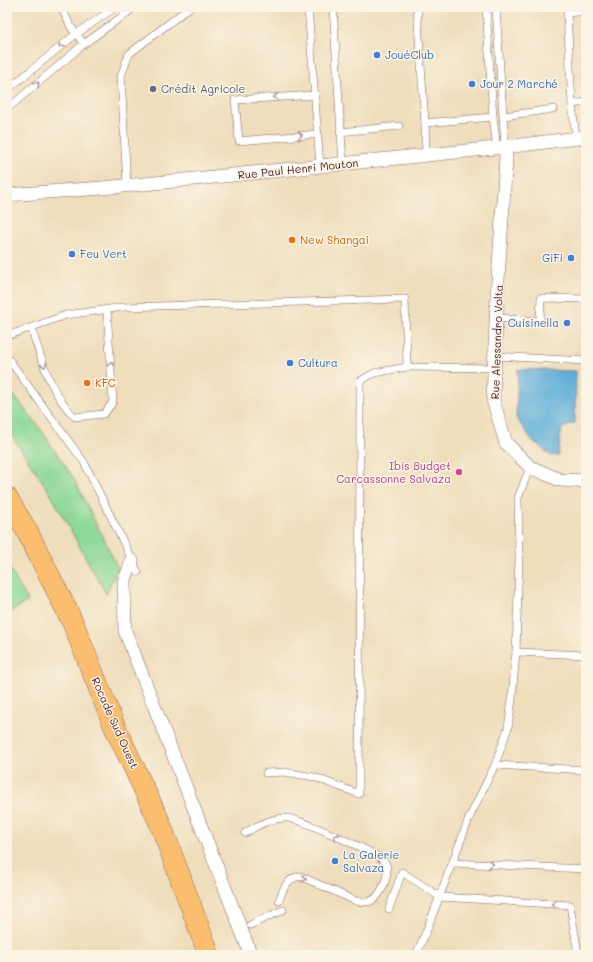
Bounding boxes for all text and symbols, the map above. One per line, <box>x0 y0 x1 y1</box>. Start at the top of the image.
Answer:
one-way arrow <box>59 41 66 48</box>
place label: JouéClub <box>385 47 434 62</box>
marker: JouéClub <box>372 50 382 60</box>
place label: Jour 2 Marché <box>480 76 558 91</box>
marker: Jour 2 Marché <box>467 79 477 89</box>
one-way arrow <box>32 81 39 88</box>
place label: Crédit Agricole <box>161 81 246 96</box>
marker: Crédit Agricole <box>148 84 158 94</box>
one-way arrow <box>273 93 279 102</box>
one-way arrow <box>297 131 303 140</box>
street label: Rue Paul Henri Mouton <box>237 155 359 182</box>
place label: New Shangai <box>300 232 369 247</box>
marker: New Shangai <box>287 235 297 245</box>
place label: Feu Vert <box>80 246 127 261</box>
marker: Feu Vert <box>67 249 77 259</box>
place label: GiFi <box>542 250 563 265</box>
marker: GiFi <box>566 253 576 263</box>
street label: Rue Alessandro Volta <box>487 284 506 400</box>
place label: Cuisinella <box>508 315 559 330</box>
marker: Cuisinella <box>562 318 572 328</box>
place label: Cultura <box>298 355 338 370</box>
marker: Cultura <box>285 358 295 368</box>
one-way arrow <box>39 361 48 368</box>
one-way arrow <box>106 361 115 367</box>
place label: KFC <box>95 375 116 390</box>
marker: KFC <box>82 378 92 388</box>
place label: Ibis Budget Carcassonne Salvaza <box>336 458 451 486</box>
marker: Ibis Budget Carcassonne Salvaza <box>454 467 464 477</box>
street label: Rocade Sud Ouest <box>89 675 142 771</box>
one-way arrow <box>333 834 341 842</box>
place label: La Galerie Salvaza <box>343 847 400 875</box>
marker: La Galerie Salvaza <box>330 856 340 866</box>
one-way arrow <box>488 860 494 869</box>
one-way arrow <box>300 874 307 882</box>
one-way arrow <box>551 899 557 908</box>

